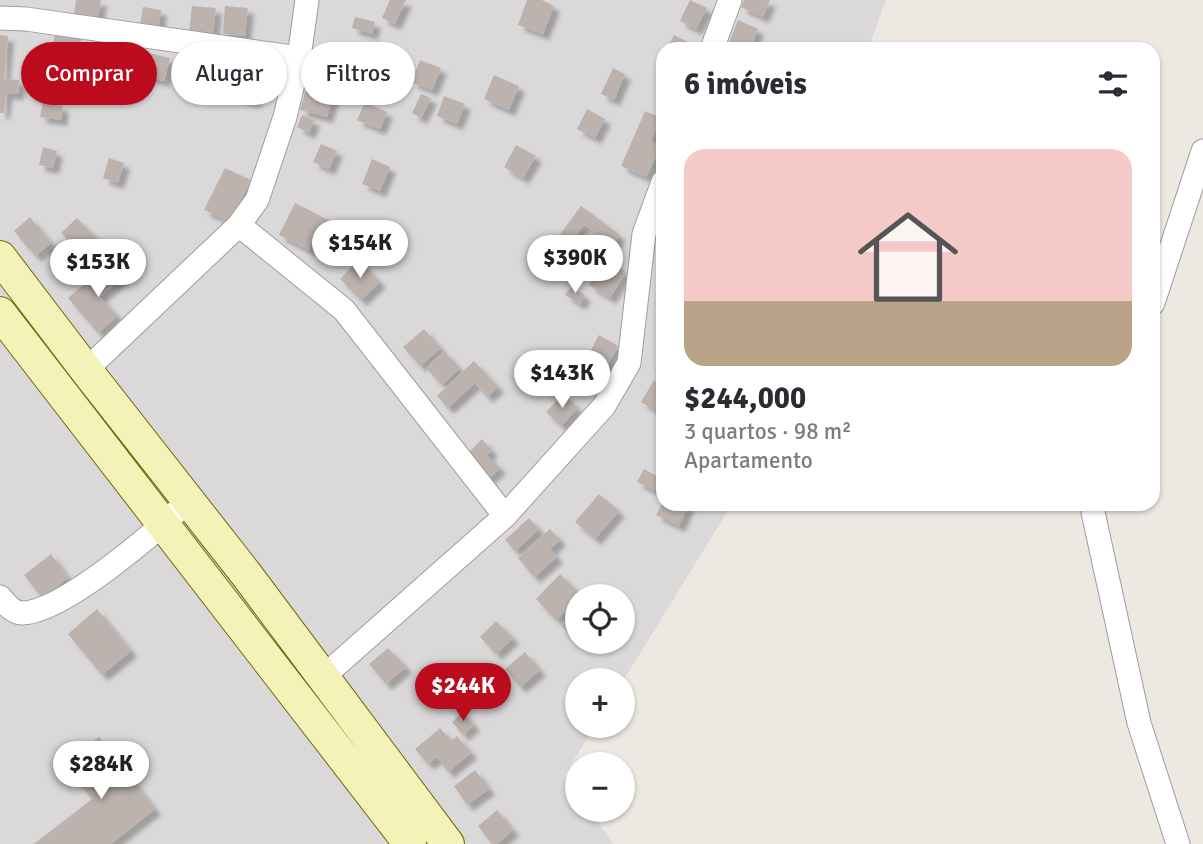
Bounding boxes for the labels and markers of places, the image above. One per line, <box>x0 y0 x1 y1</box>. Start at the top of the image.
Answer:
pin: $154K <box>311 220 409 280</box>
pin: $390K <box>526 236 624 295</box>
pin: $153K <box>49 240 147 299</box>
pin: $143K <box>513 350 611 410</box>
pin: $244K <box>414 664 512 723</box>
pin: $284K <box>52 742 150 801</box>

